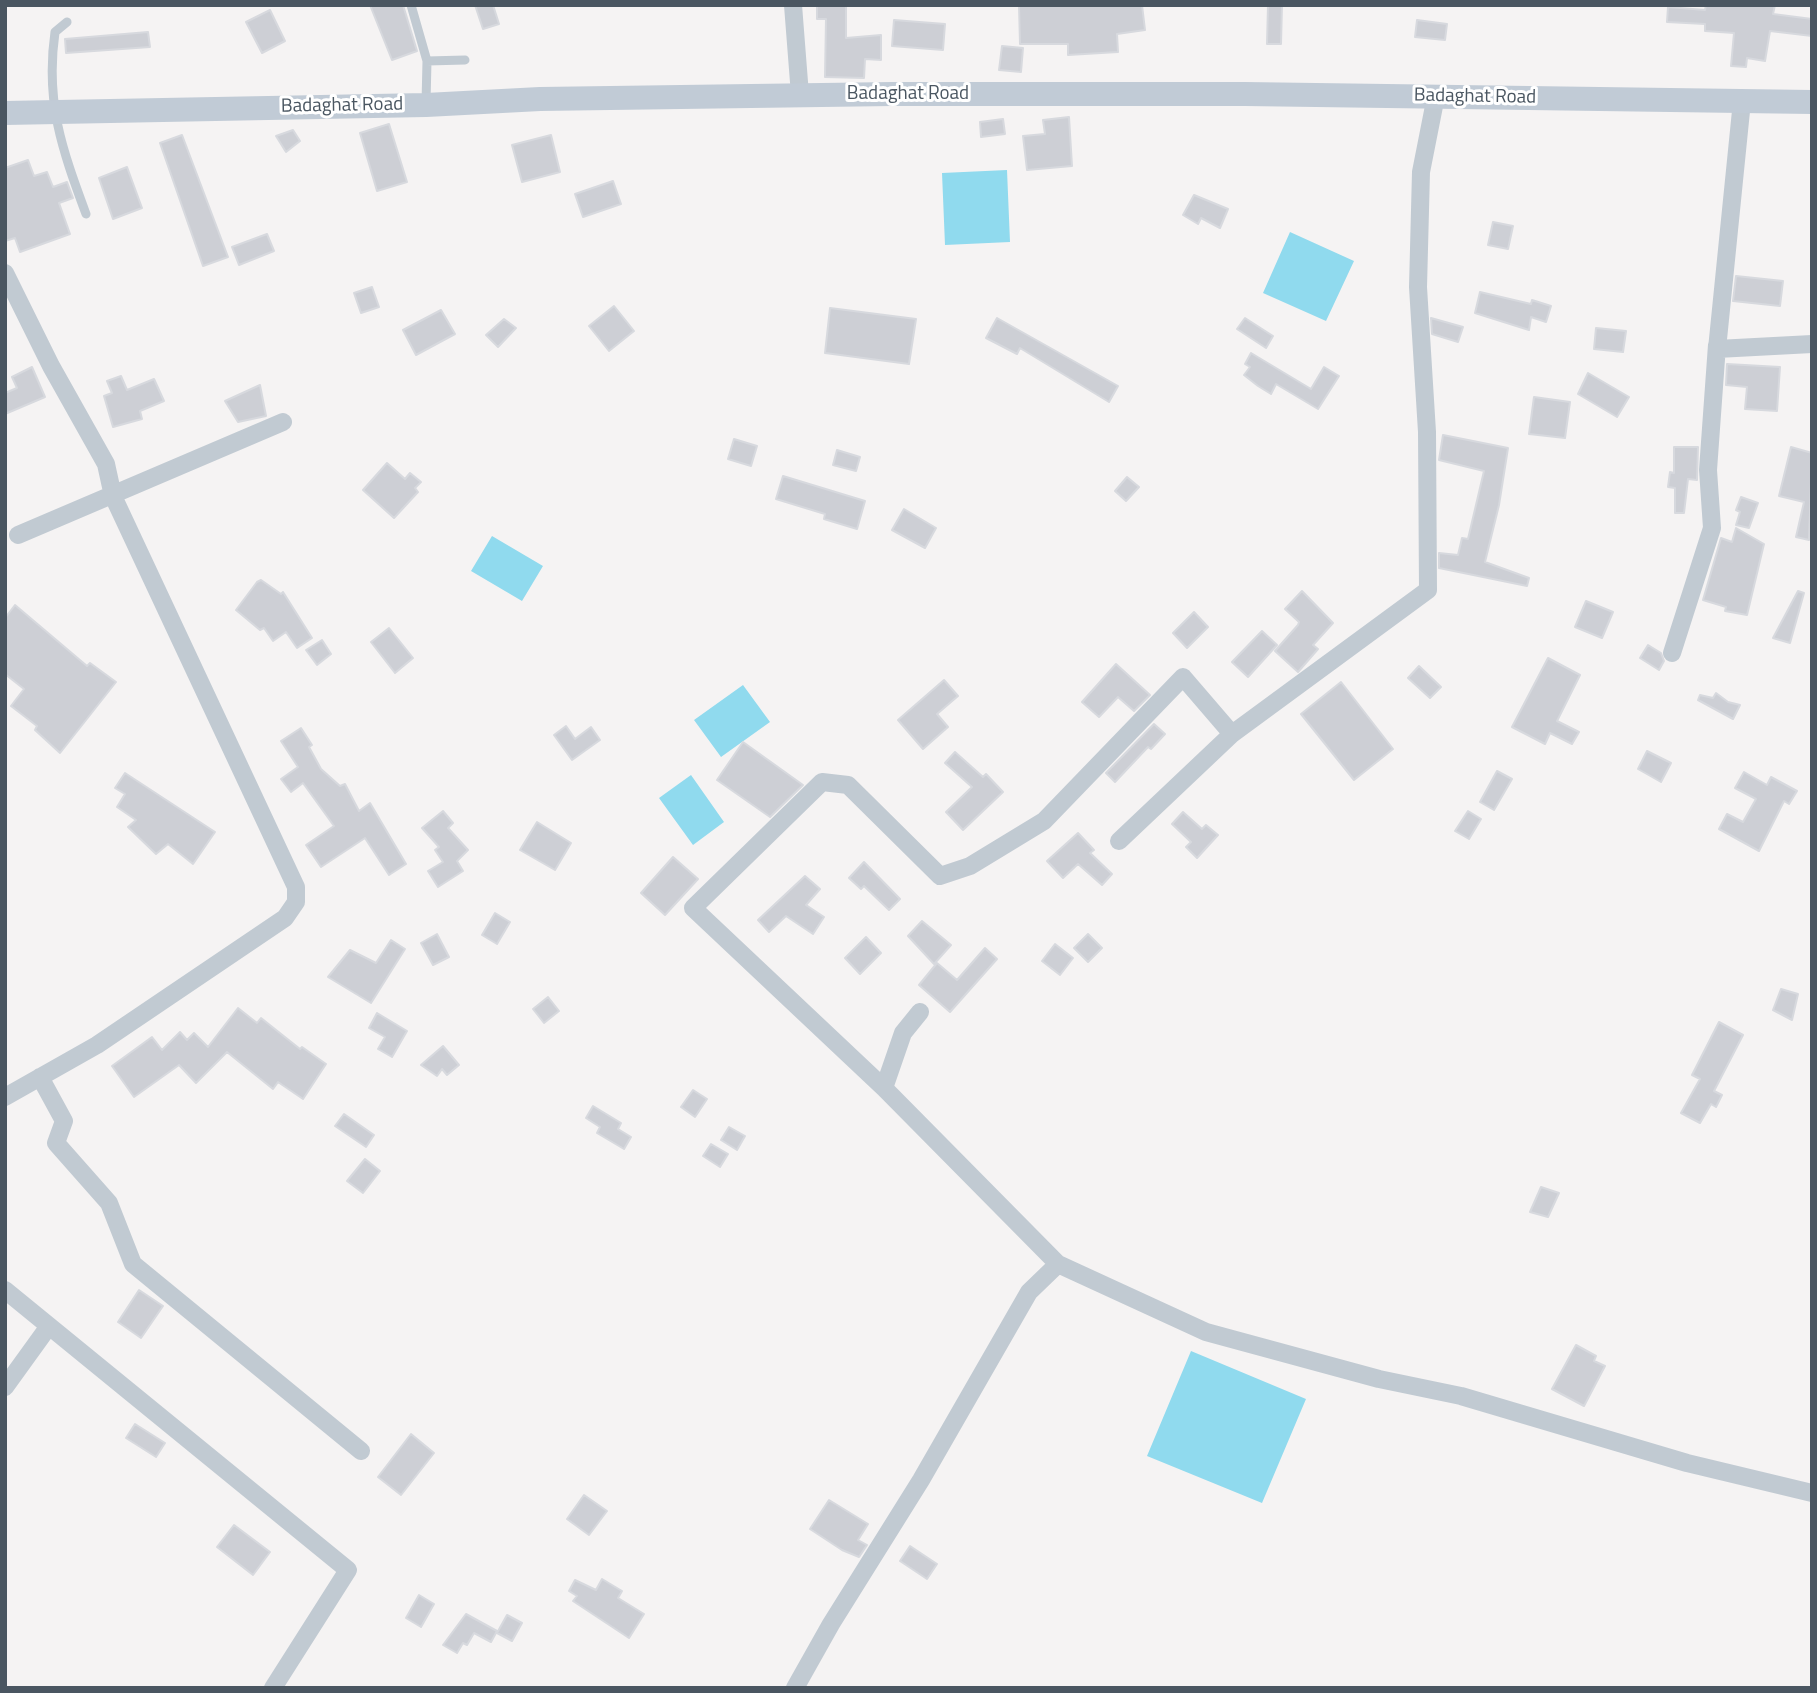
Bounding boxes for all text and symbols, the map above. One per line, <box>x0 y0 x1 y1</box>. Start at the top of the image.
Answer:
street label: Badaghat Road <box>847 83 969 105</box>
street label: Badaghat Road <box>1414 85 1536 109</box>
street label: Badaghat Road <box>281 94 403 118</box>

